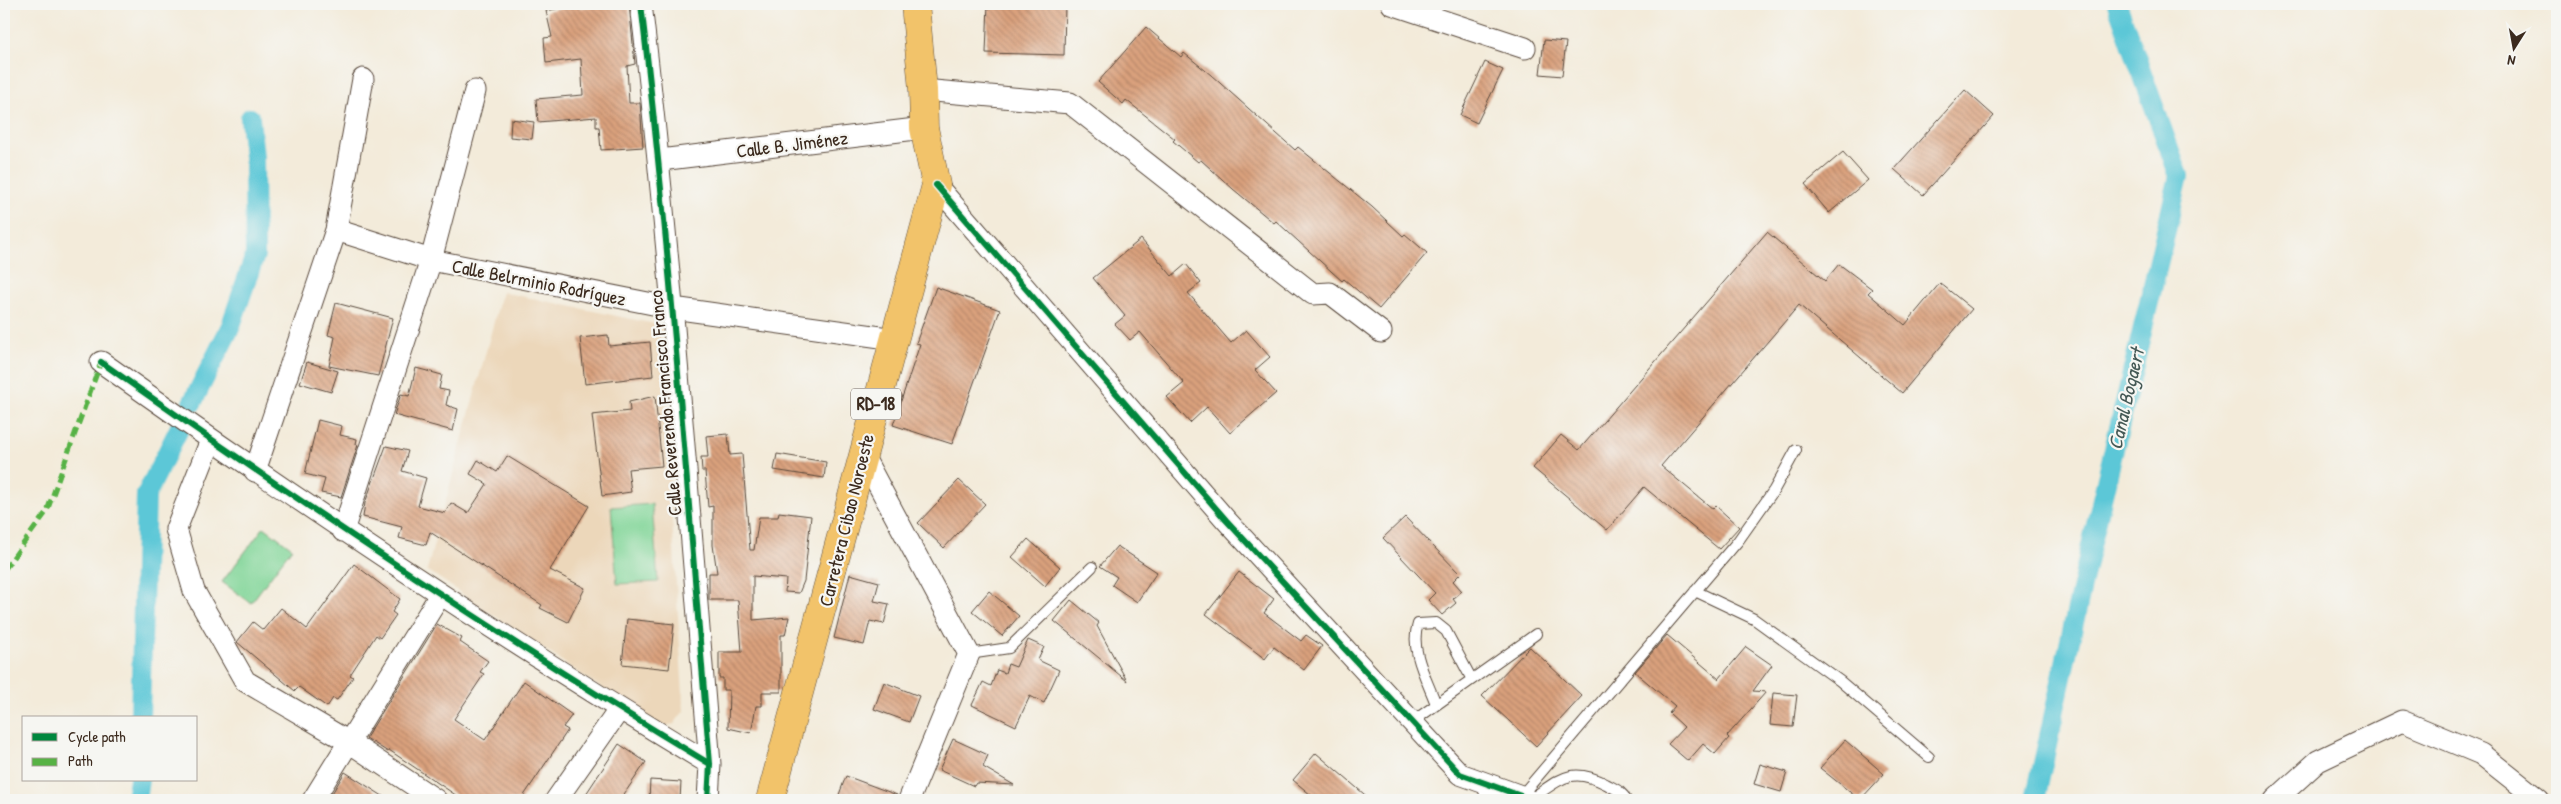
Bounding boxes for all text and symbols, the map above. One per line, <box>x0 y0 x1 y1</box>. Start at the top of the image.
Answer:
north arrow <box>2488 22 2538 72</box>
text: N <box>2505 51 2517 71</box>
street label: Calle B. Jiménez <box>735 124 849 164</box>
street label: Calle Belrminio Rodríguez <box>450 252 628 312</box>
street label: Calle Reverendo Francisco Franco <box>642 289 688 517</box>
water label: Canal Bogaert <box>2101 343 2152 452</box>
road number: RD-18 <box>851 388 901 419</box>
street label: Carretera Cibao Noroeste <box>812 431 880 609</box>
legend <box>22 716 198 782</box>
text: Cycle path <box>68 726 126 747</box>
text: Path <box>68 750 93 771</box>

